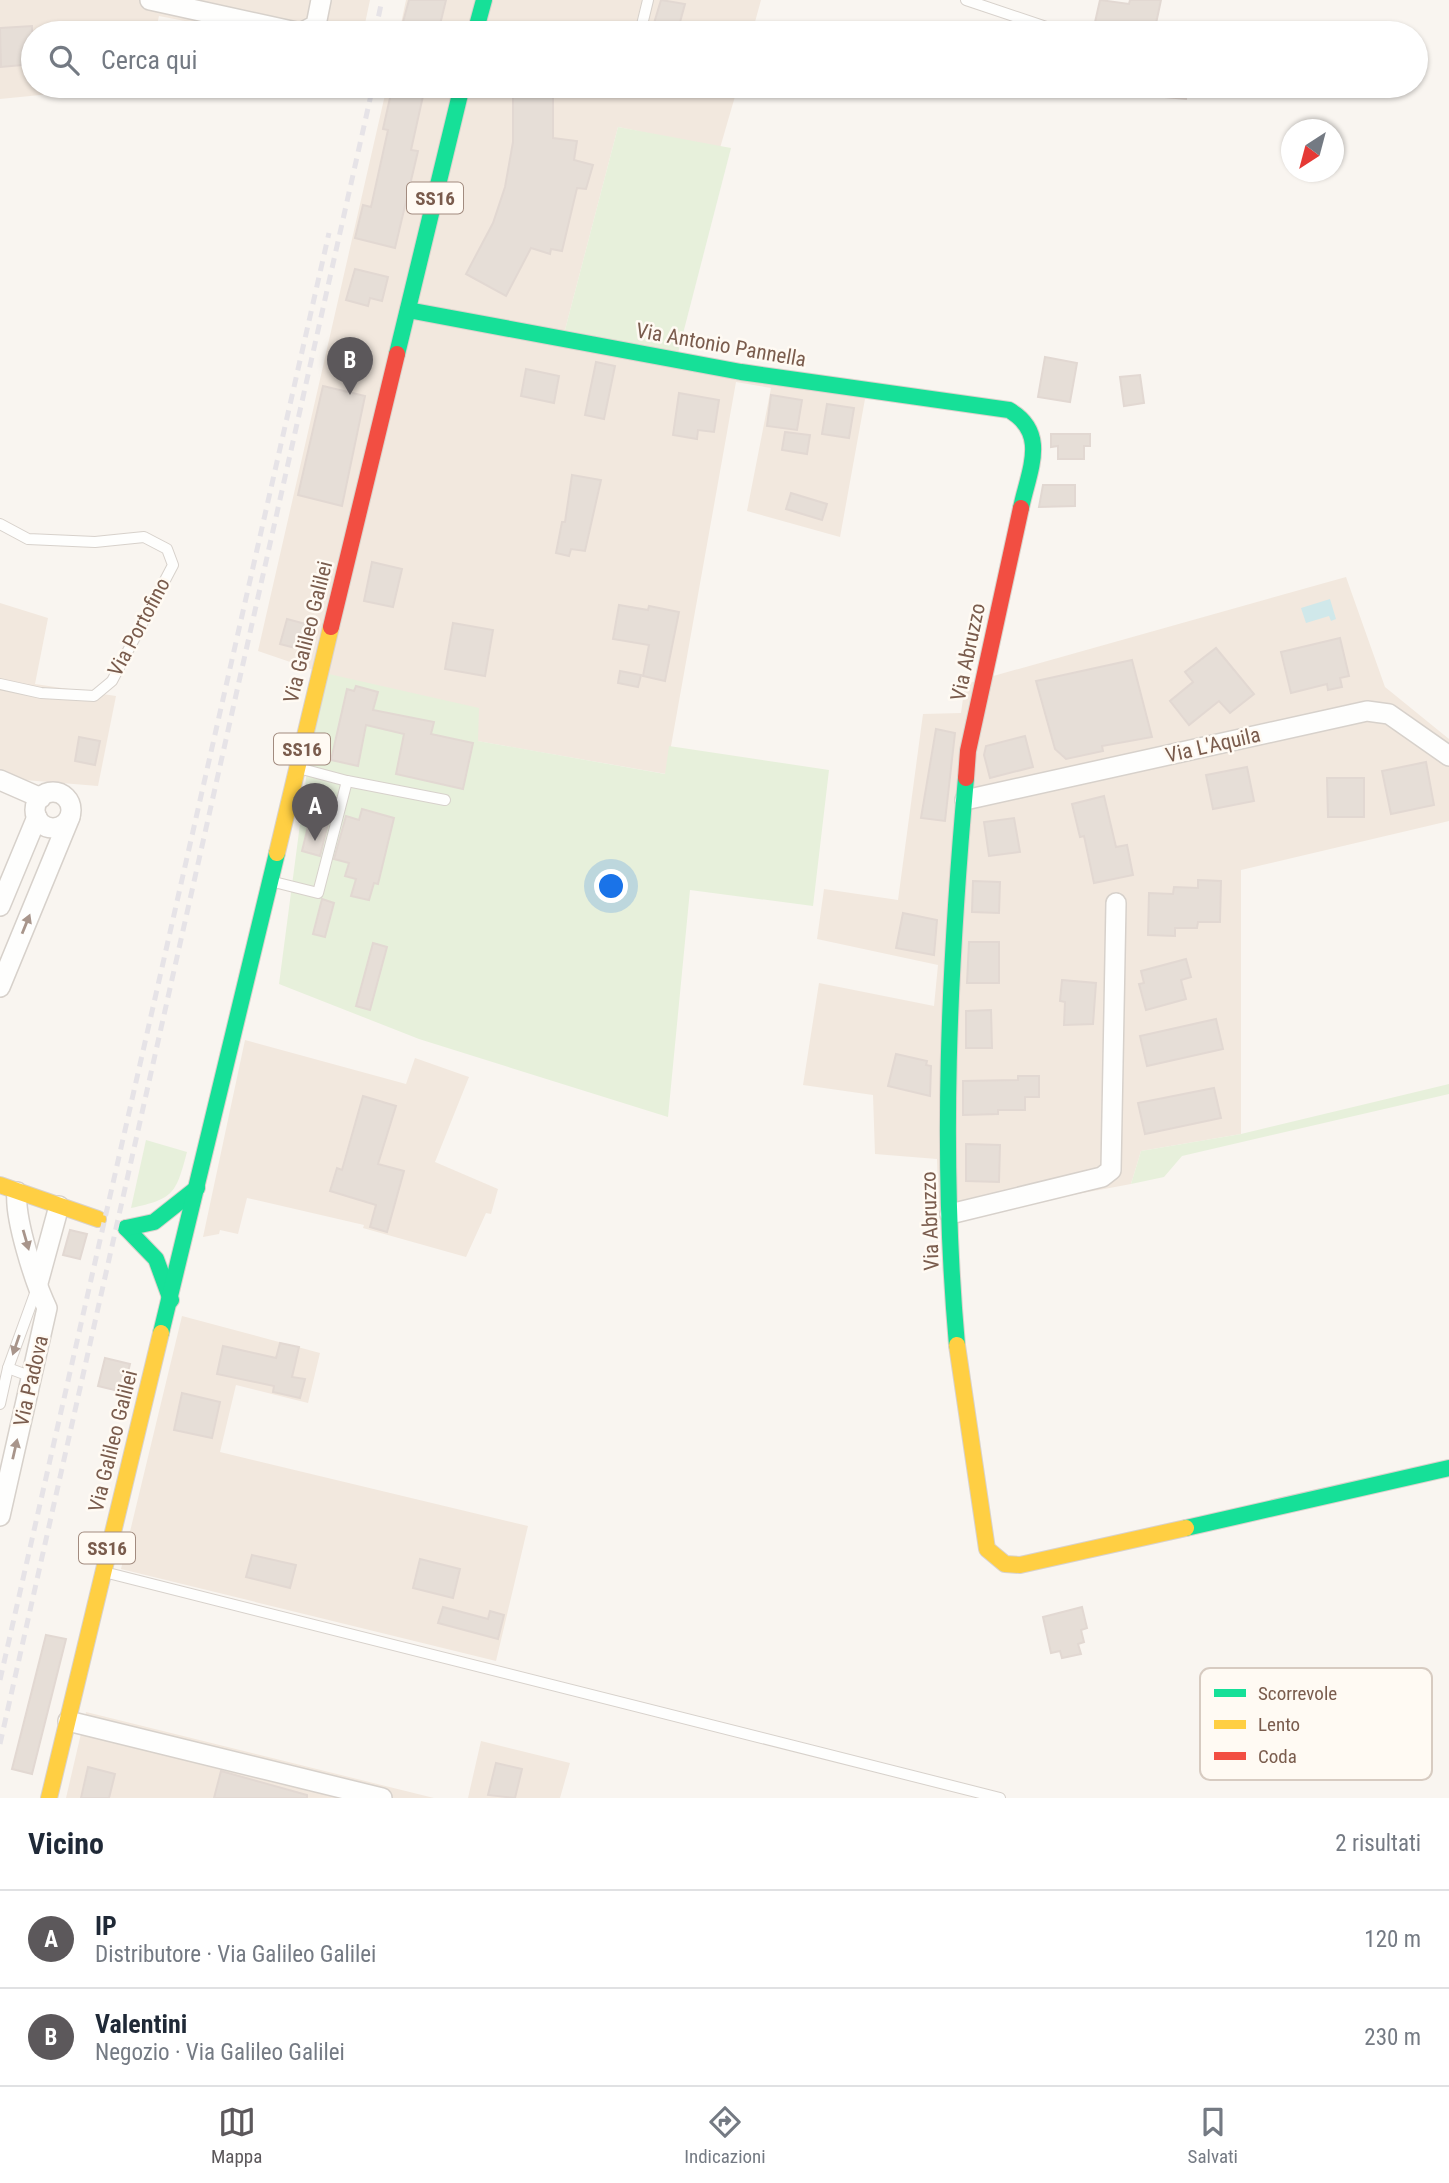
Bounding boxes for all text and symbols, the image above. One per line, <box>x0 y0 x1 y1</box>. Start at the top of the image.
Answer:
search box <box>21 21 1428 98</box>
icon: search <box>45 41 83 79</box>
text: Cerca qui <box>101 45 198 75</box>
north arrow <box>1281 119 1344 182</box>
road number: SS16 <box>407 182 463 214</box>
street label: Via Antonio Pannella <box>634 318 808 372</box>
pin: B <box>327 337 373 395</box>
street label: Via Galileo Galilei <box>279 559 337 705</box>
street label: Via Portofino <box>103 574 175 680</box>
street label: Via Abruzzo <box>946 601 990 703</box>
street label: Via L'Aquila <box>1163 722 1263 768</box>
road number: SS16 <box>274 734 330 764</box>
pin: A <box>292 783 338 841</box>
your location <box>594 869 628 903</box>
one-way arrow <box>21 913 32 934</box>
street label: Via Abruzzo <box>916 1171 944 1271</box>
one-way arrow <box>21 1229 31 1250</box>
street label: Via Padova <box>9 1333 53 1429</box>
one-way arrow <box>10 1335 21 1356</box>
street label: Via Galileo Galilei <box>84 1368 142 1514</box>
one-way arrow <box>10 1438 21 1460</box>
road number: SS16 <box>79 1532 135 1564</box>
legend <box>1200 1668 1432 1780</box>
text: Scorrevole <box>1258 1682 1337 1705</box>
text: Lento <box>1258 1713 1300 1736</box>
text: Coda <box>1258 1745 1297 1768</box>
text: Vicino <box>28 1826 104 1861</box>
text: 2 risultati <box>1335 1830 1421 1857</box>
text: IP <box>95 1911 117 1941</box>
text: A <box>44 1926 58 1953</box>
text: 120 m <box>1364 1926 1421 1953</box>
text: Distributore · Via Galileo Galilei <box>95 1941 376 1968</box>
text: Valentini <box>95 2009 187 2039</box>
text: B <box>45 2024 57 2051</box>
text: 230 m <box>1364 2024 1421 2051</box>
text: Negozio · Via Galileo Galilei <box>95 2039 345 2066</box>
tab: Mappa <box>211 2103 262 2168</box>
tab: Indicazioni <box>684 2103 766 2168</box>
tab: Salvati <box>1188 2103 1238 2168</box>

